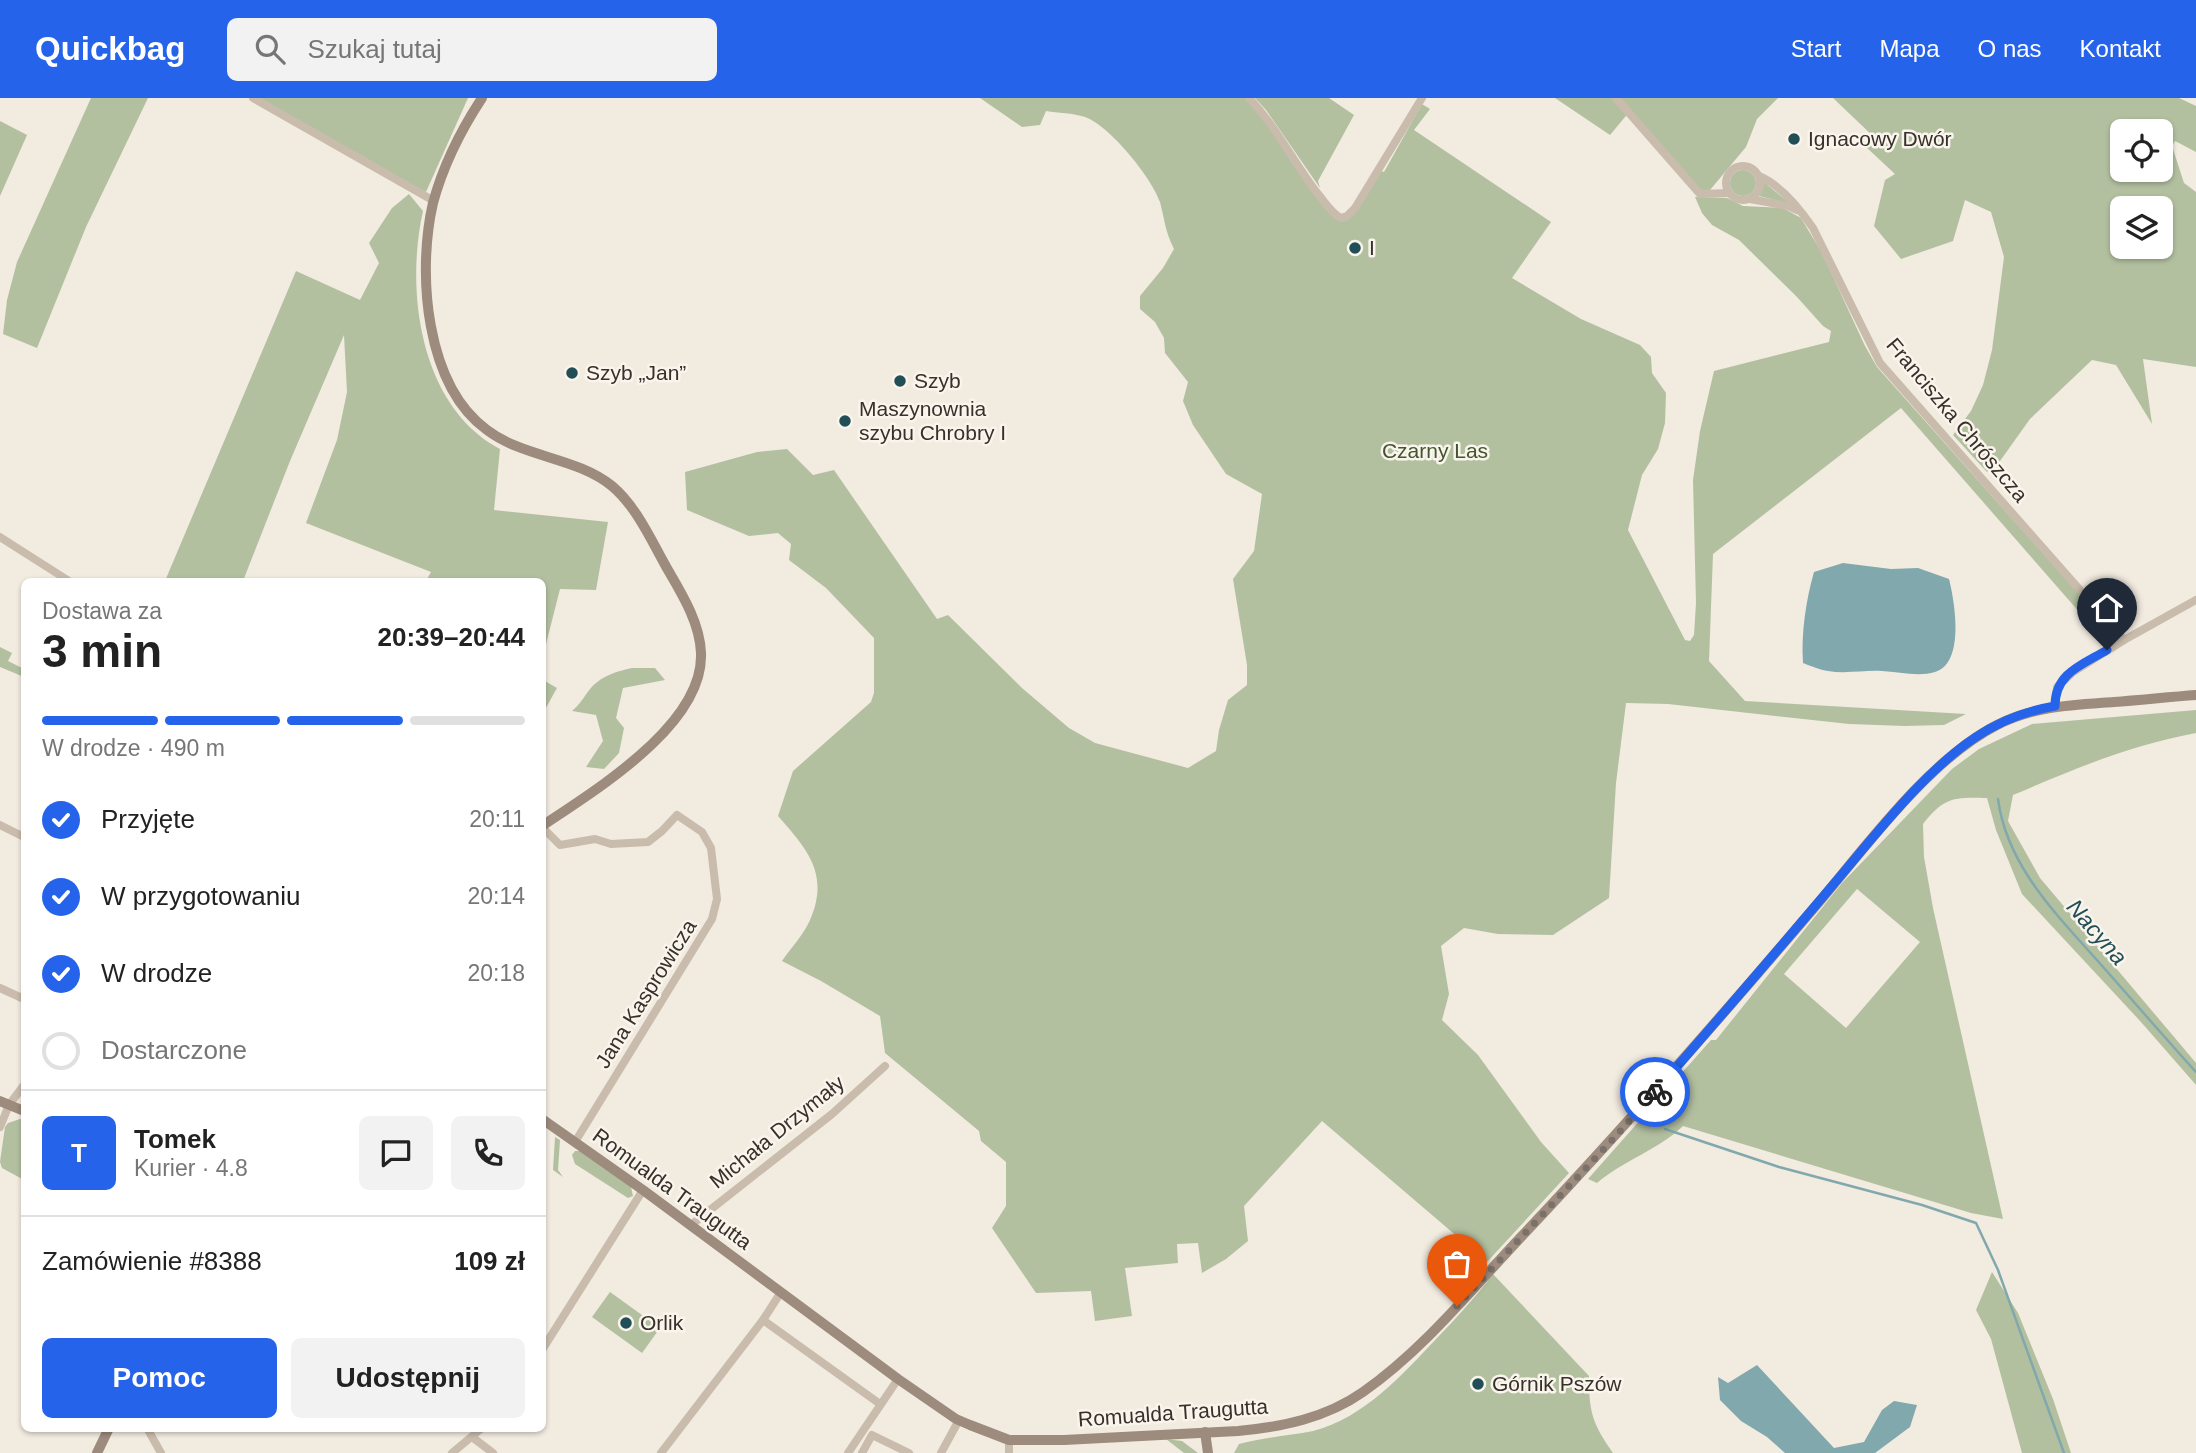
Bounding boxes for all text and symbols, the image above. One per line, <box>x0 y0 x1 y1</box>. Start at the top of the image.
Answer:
search box <box>227 18 717 81</box>
text: Quickbag <box>35 30 185 67</box>
icon: search <box>251 30 289 68</box>
text: Szukaj tutaj <box>307 34 442 64</box>
text: Start <box>1791 35 1842 62</box>
text: Mapa <box>1880 35 1940 62</box>
text: O nas <box>1978 35 2042 62</box>
text: Kontakt <box>2080 35 2161 62</box>
map controls <box>2110 119 2173 259</box>
button: locate <box>2110 119 2173 182</box>
place label: Ignacowy Dwór <box>1808 127 1952 150</box>
marker: Ignacowy Dwór <box>1786 131 1802 147</box>
button: layers <box>2110 196 2173 259</box>
place label: I <box>1369 236 1375 259</box>
marker: I <box>1347 240 1363 256</box>
street label: Franciszka Chrószcza <box>1882 333 2033 506</box>
place label: Szyb „Jan” <box>586 361 686 384</box>
marker: Szyb „Jan” <box>564 365 580 381</box>
place label: Szyb <box>914 369 961 392</box>
marker: Szyb <box>892 373 908 389</box>
place label: Maszynownia szybu Chrobry I <box>859 397 1006 444</box>
marker: Maszynownia szybu Chrobry I <box>837 413 853 429</box>
park label: Czarny Las <box>1382 439 1488 462</box>
pin <box>2077 578 2137 650</box>
icon: home <box>2088 589 2126 627</box>
text: Dostawa za <box>42 598 162 624</box>
text: 20:39–20:44 <box>378 622 525 652</box>
text: 3 min <box>42 625 162 677</box>
text: W drodze · 490 m <box>42 735 225 761</box>
icon: check <box>42 801 80 839</box>
text: Przyjęte <box>101 804 195 834</box>
text: 20:11 <box>469 806 525 832</box>
icon: check <box>42 878 80 916</box>
text: W przygotowaniu <box>101 881 300 911</box>
text: 20:14 <box>467 883 525 909</box>
water label: Nacyna <box>2062 894 2132 970</box>
street label: Jana Kasprowicza <box>591 915 701 1072</box>
icon: check <box>42 955 80 993</box>
text: W drodze <box>101 958 212 988</box>
text: 20:18 <box>467 960 525 986</box>
text: Dostarczone <box>101 1035 247 1065</box>
courier <box>1620 1057 1690 1127</box>
street label: Michała Drzymały <box>705 1070 849 1193</box>
icon: bike <box>1636 1073 1674 1111</box>
button: chat <box>359 1116 433 1190</box>
button: phone <box>451 1116 525 1190</box>
street label: Romualda Traugutta <box>589 1123 756 1254</box>
text: Tomek <box>134 1124 216 1154</box>
text: T <box>71 1138 87 1168</box>
text: Kurier · 4.8 <box>134 1155 248 1181</box>
pin <box>1427 1234 1487 1306</box>
icon: bag <box>1438 1245 1476 1283</box>
text: Zamówienie #8388 <box>42 1246 262 1276</box>
text: 109 zł <box>454 1246 525 1276</box>
place label: Orlik <box>640 1311 684 1334</box>
marker: Orlik <box>618 1315 634 1331</box>
button: Pomoc <box>42 1338 277 1418</box>
button: Udostępnij <box>291 1338 525 1418</box>
place label: Górnik Pszów <box>1492 1372 1622 1395</box>
marker: Górnik Pszów <box>1470 1376 1486 1392</box>
street label: Romualda Traugutta <box>1077 1394 1269 1431</box>

